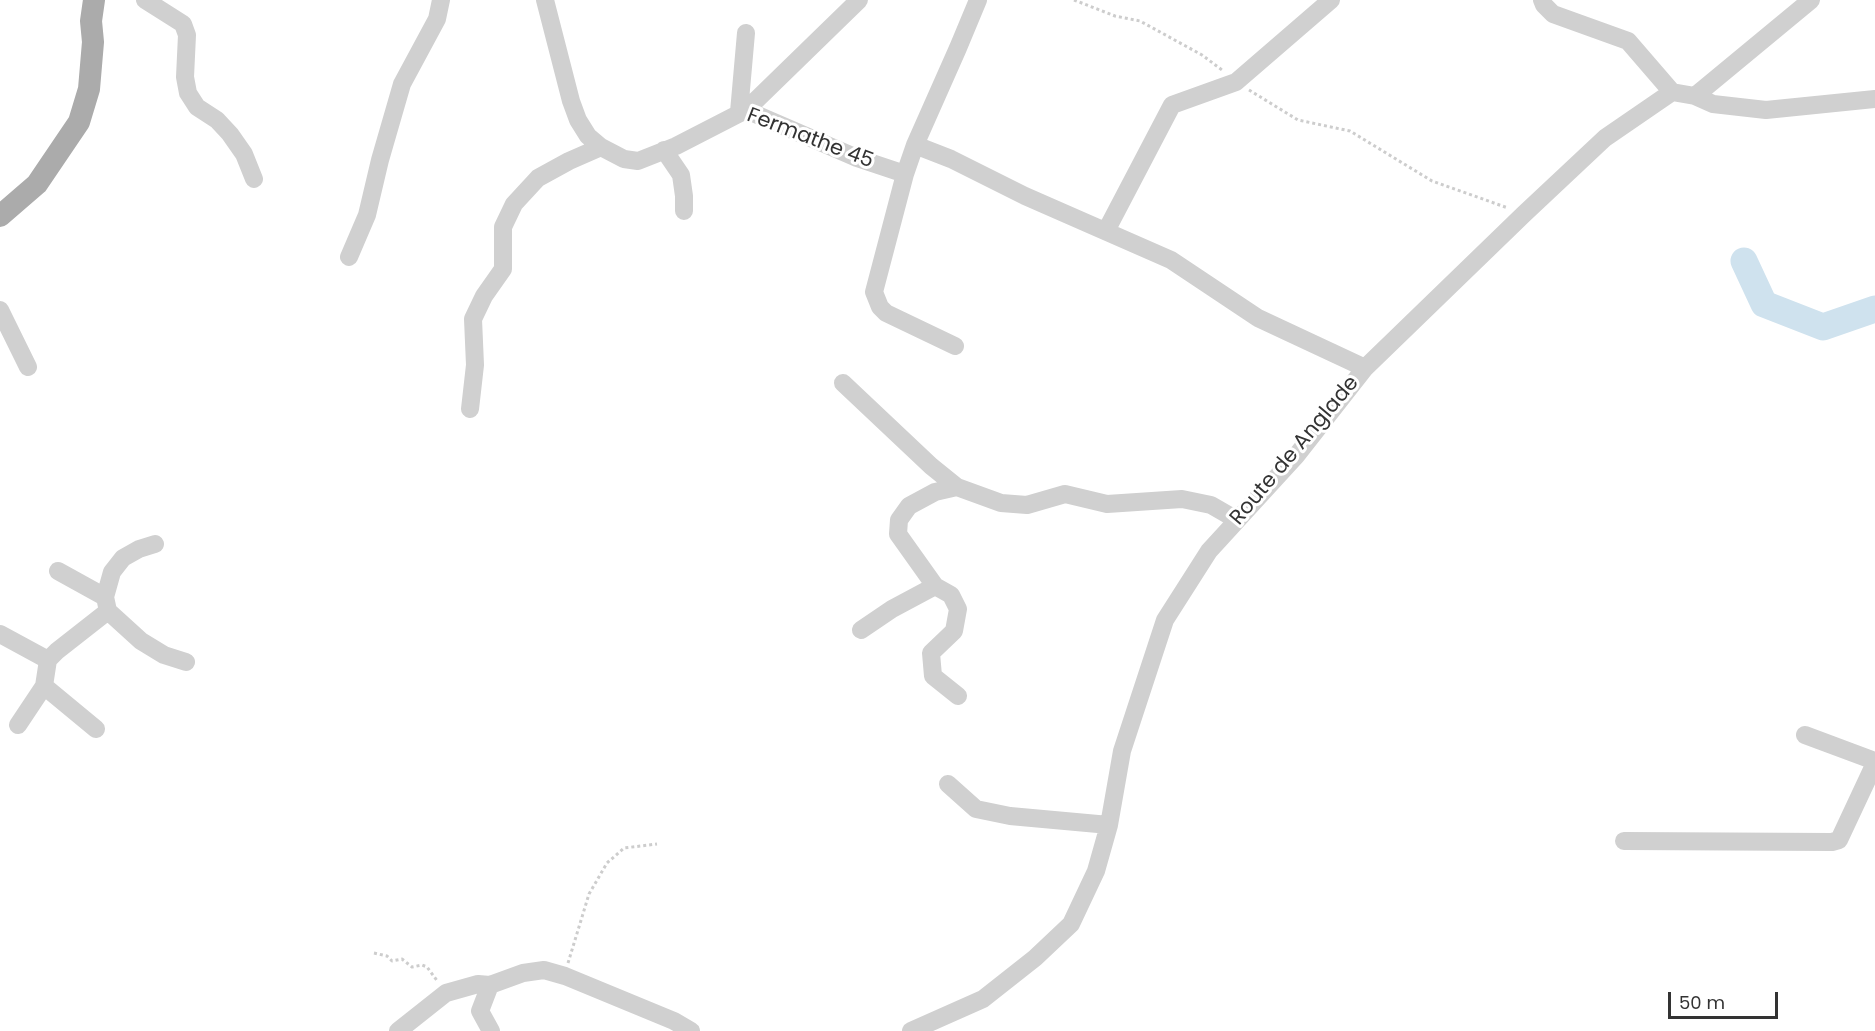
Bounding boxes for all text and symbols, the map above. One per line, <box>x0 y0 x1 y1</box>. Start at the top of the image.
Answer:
street label: Fermathe 45 <box>743 103 877 175</box>
street label: Route de Anglade <box>1225 371 1365 531</box>
scale bar <box>1671 980 1780 1018</box>
text: 50 m <box>1679 990 1725 1015</box>

